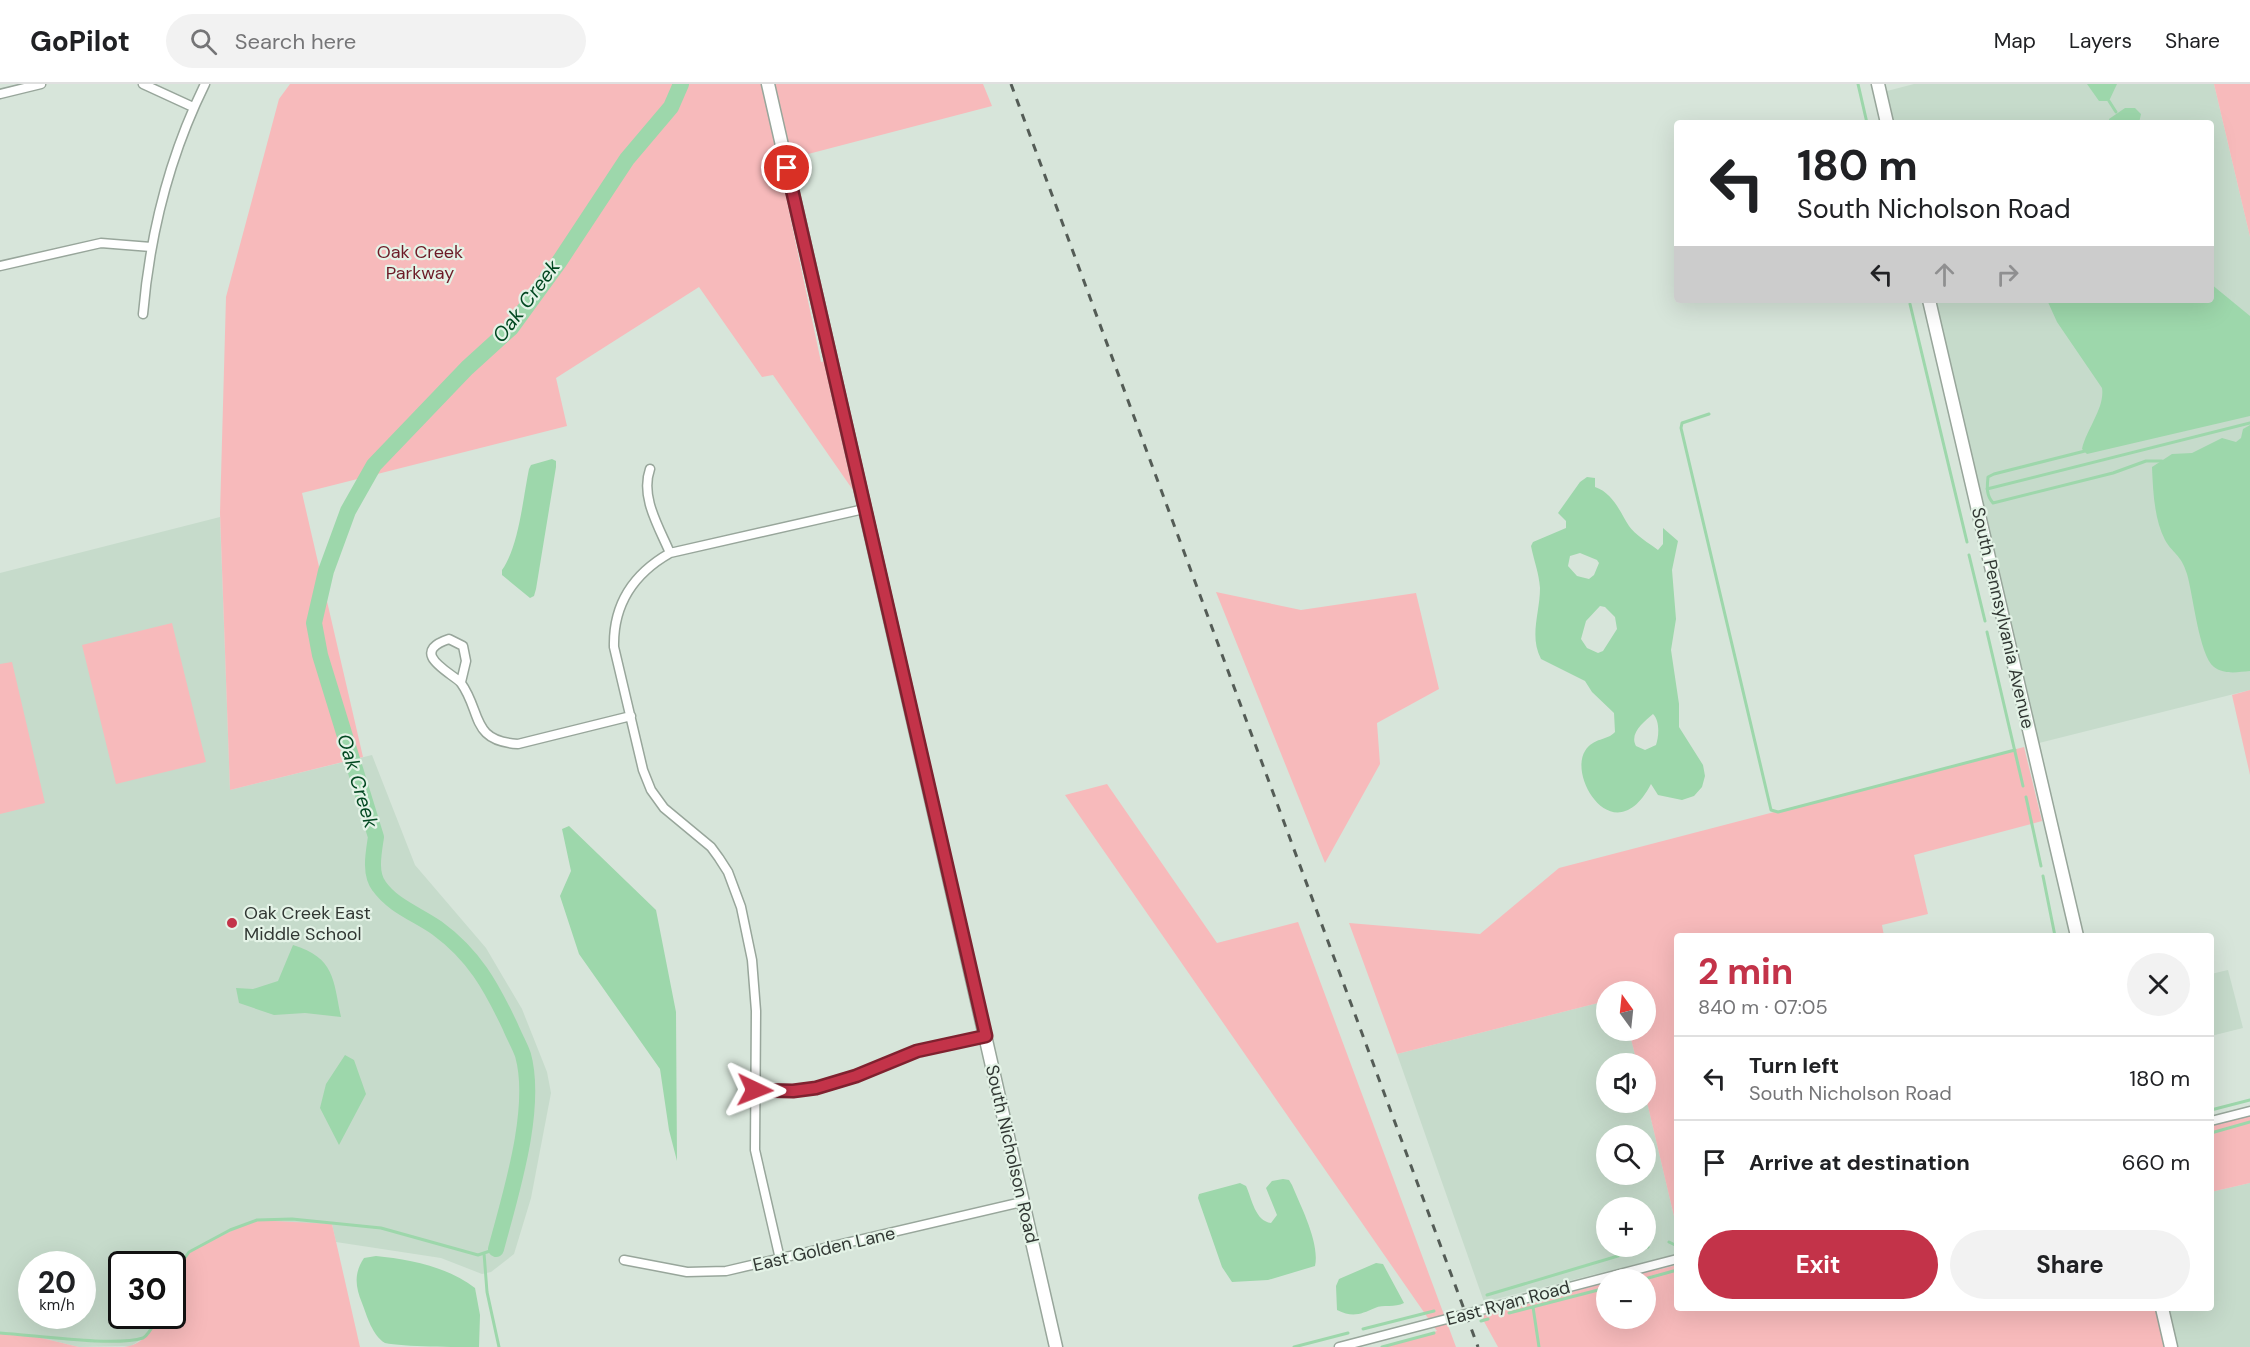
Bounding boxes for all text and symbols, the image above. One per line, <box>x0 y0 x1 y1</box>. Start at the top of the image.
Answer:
search box <box>166 14 586 68</box>
text: GoPilot <box>30 23 130 60</box>
icon: search <box>187 25 220 58</box>
text: Search here <box>235 27 356 56</box>
text: Map <box>1994 27 2036 55</box>
text: Layers <box>2069 27 2132 55</box>
text: Share <box>2165 27 2220 55</box>
text: 180 m <box>1797 138 1918 193</box>
pin <box>761 142 812 193</box>
icon: left <box>1698 144 1776 222</box>
icon: arrive <box>770 151 803 184</box>
text: South Nicholson Road <box>1797 191 2071 226</box>
park label: Oak Creek Parkway <box>377 240 463 285</box>
water label: Oak Creek <box>486 254 566 348</box>
icon: left <box>1865 258 1898 291</box>
icon: ahead <box>1928 258 1961 291</box>
icon: right <box>1991 258 2024 291</box>
street label: South Pennsylvania Avenue <box>1966 505 2040 731</box>
water label: Oak Creek <box>331 731 385 832</box>
place label: Oak Creek East Middle School <box>244 901 371 946</box>
marker: Oak Creek East Middle School <box>225 916 239 930</box>
text: 2 min <box>1698 948 1793 995</box>
button: close <box>2127 953 2190 1016</box>
north arrow <box>1596 981 1656 1041</box>
map controls <box>1596 981 1656 1329</box>
text: 840 m · 07:05 <box>1698 994 1828 1020</box>
text: Turn left <box>1749 1051 1839 1080</box>
button: sound <box>1596 1053 1656 1113</box>
position arrow <box>723 1058 787 1122</box>
street label: South Nicholson Road <box>980 1062 1044 1246</box>
icon: left <box>1698 1062 1731 1095</box>
text: 180 m <box>2129 1064 2190 1093</box>
text: South Nicholson Road <box>1749 1080 1952 1106</box>
button: search <box>1596 1125 1656 1185</box>
icon: arrive <box>1698 1146 1731 1179</box>
text: Arrive at destination <box>1749 1148 1970 1177</box>
text: 660 m <box>2122 1148 2190 1177</box>
button: + <box>1596 1197 1656 1257</box>
street label: East Golden Lane <box>751 1221 897 1277</box>
button: Exit <box>1698 1230 1938 1299</box>
button: Share <box>1950 1230 2190 1299</box>
speed limit sign: 30 <box>108 1251 186 1329</box>
text: 20 <box>38 1263 76 1302</box>
button: − <box>1596 1269 1656 1329</box>
street label: East Ryan Road <box>1443 1275 1573 1331</box>
text: km/h <box>39 1295 75 1315</box>

